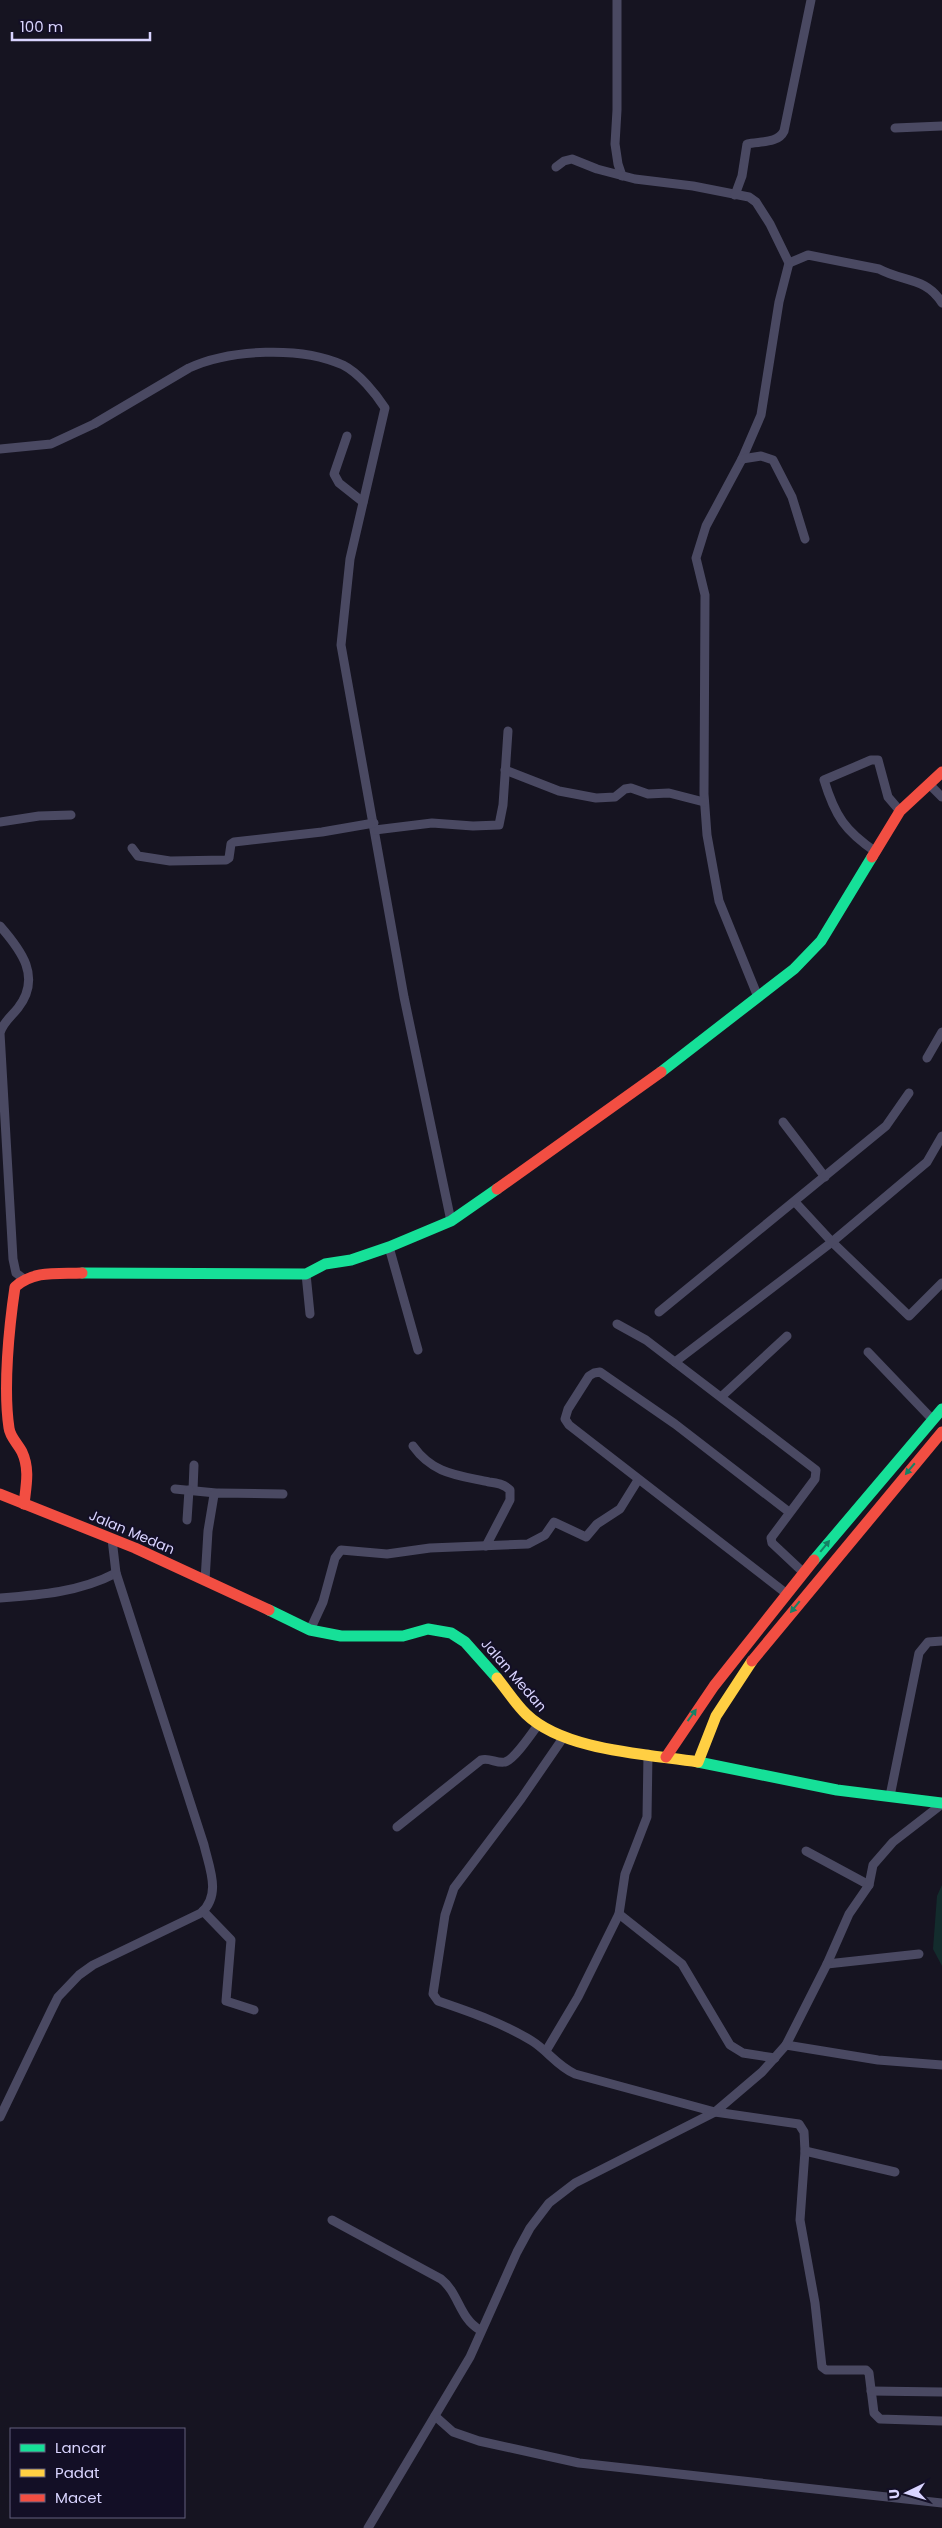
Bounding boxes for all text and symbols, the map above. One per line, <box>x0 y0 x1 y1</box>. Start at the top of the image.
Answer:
scale bar <box>12 10 150 42</box>
text: 100 m <box>20 16 63 37</box>
one-way arrow <box>905 1462 916 1475</box>
street label: Jalan Medan <box>86 1505 178 1559</box>
one-way arrow <box>820 1540 831 1553</box>
one-way arrow <box>789 1600 800 1613</box>
street label: Jalan Medan <box>477 1634 551 1716</box>
one-way arrow <box>687 1708 697 1722</box>
legend <box>10 2428 185 2518</box>
text: Lancar <box>55 2437 106 2458</box>
text: Padat <box>55 2462 100 2483</box>
north arrow <box>882 2468 932 2518</box>
text: Macet <box>55 2487 102 2508</box>
text: U <box>884 2488 904 2500</box>

